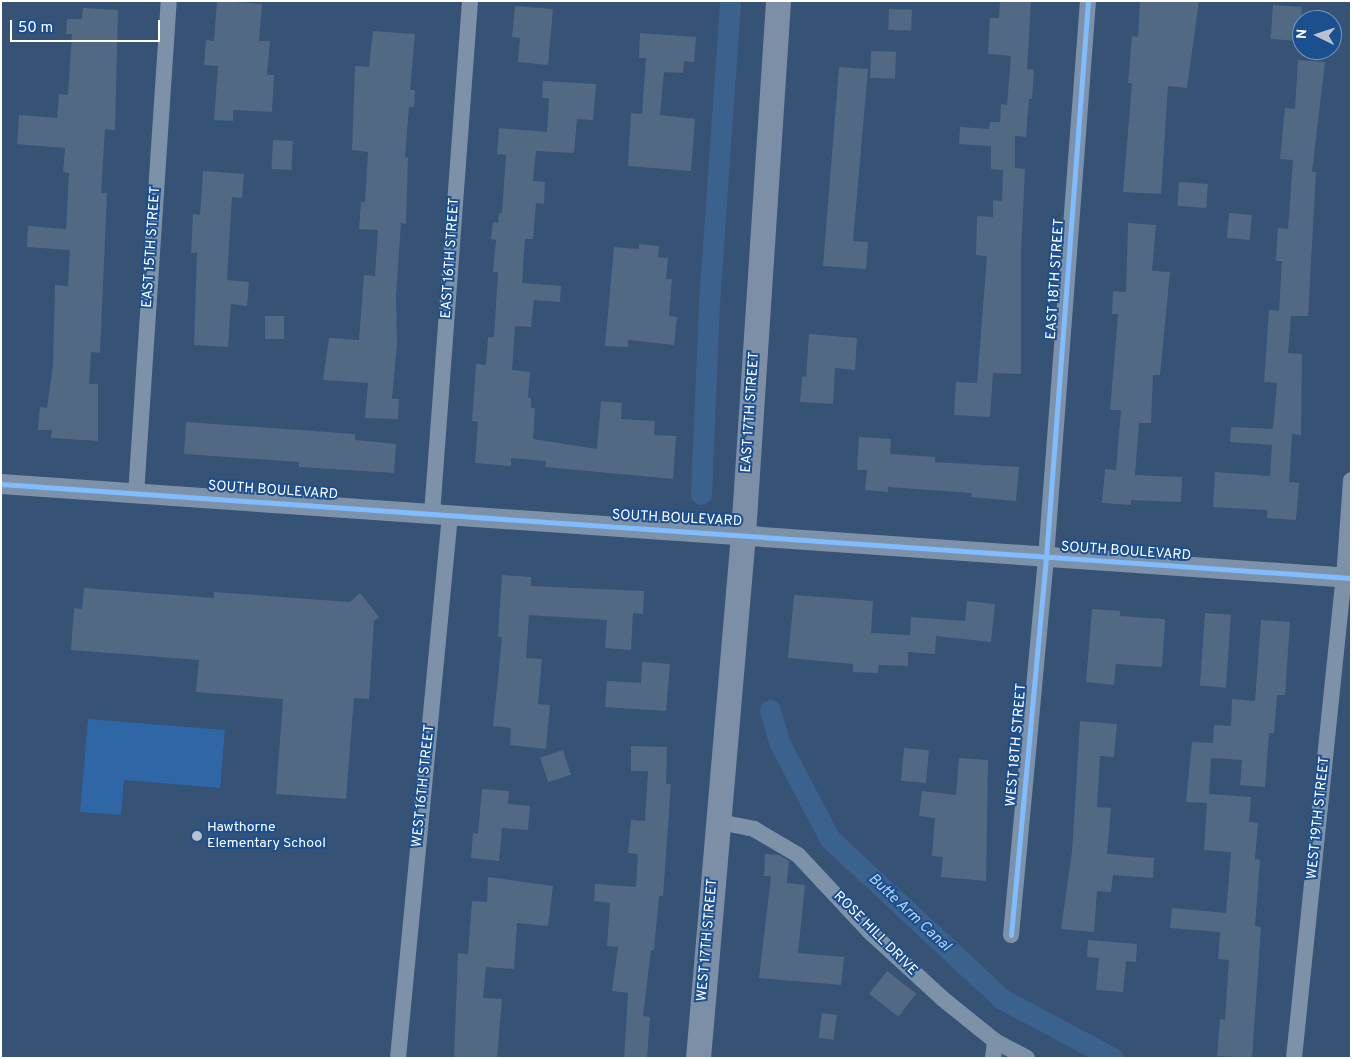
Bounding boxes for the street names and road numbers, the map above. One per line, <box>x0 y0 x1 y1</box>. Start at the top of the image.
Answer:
street label: EAST 15TH STREET <box>139 185 165 309</box>
street label: EAST 16TH STREET <box>438 197 464 319</box>
street label: EAST 18TH STREET <box>1043 217 1069 341</box>
street label: EAST 17TH STREET <box>738 351 764 473</box>
street label: SOUTH BOULEVARD <box>207 478 339 504</box>
street label: SOUTH BOULEVARD <box>611 507 743 531</box>
street label: SOUTH BOULEVARD <box>1060 539 1192 565</box>
street label: WEST 18TH STREET <box>1003 682 1031 808</box>
street label: WEST 16TH STREET <box>409 724 439 848</box>
street label: WEST 19TH STREET <box>1304 755 1334 881</box>
street label: WEST 17TH STREET <box>694 878 722 1002</box>
street label: ROSE HILL DRIVE <box>829 888 921 980</box>

